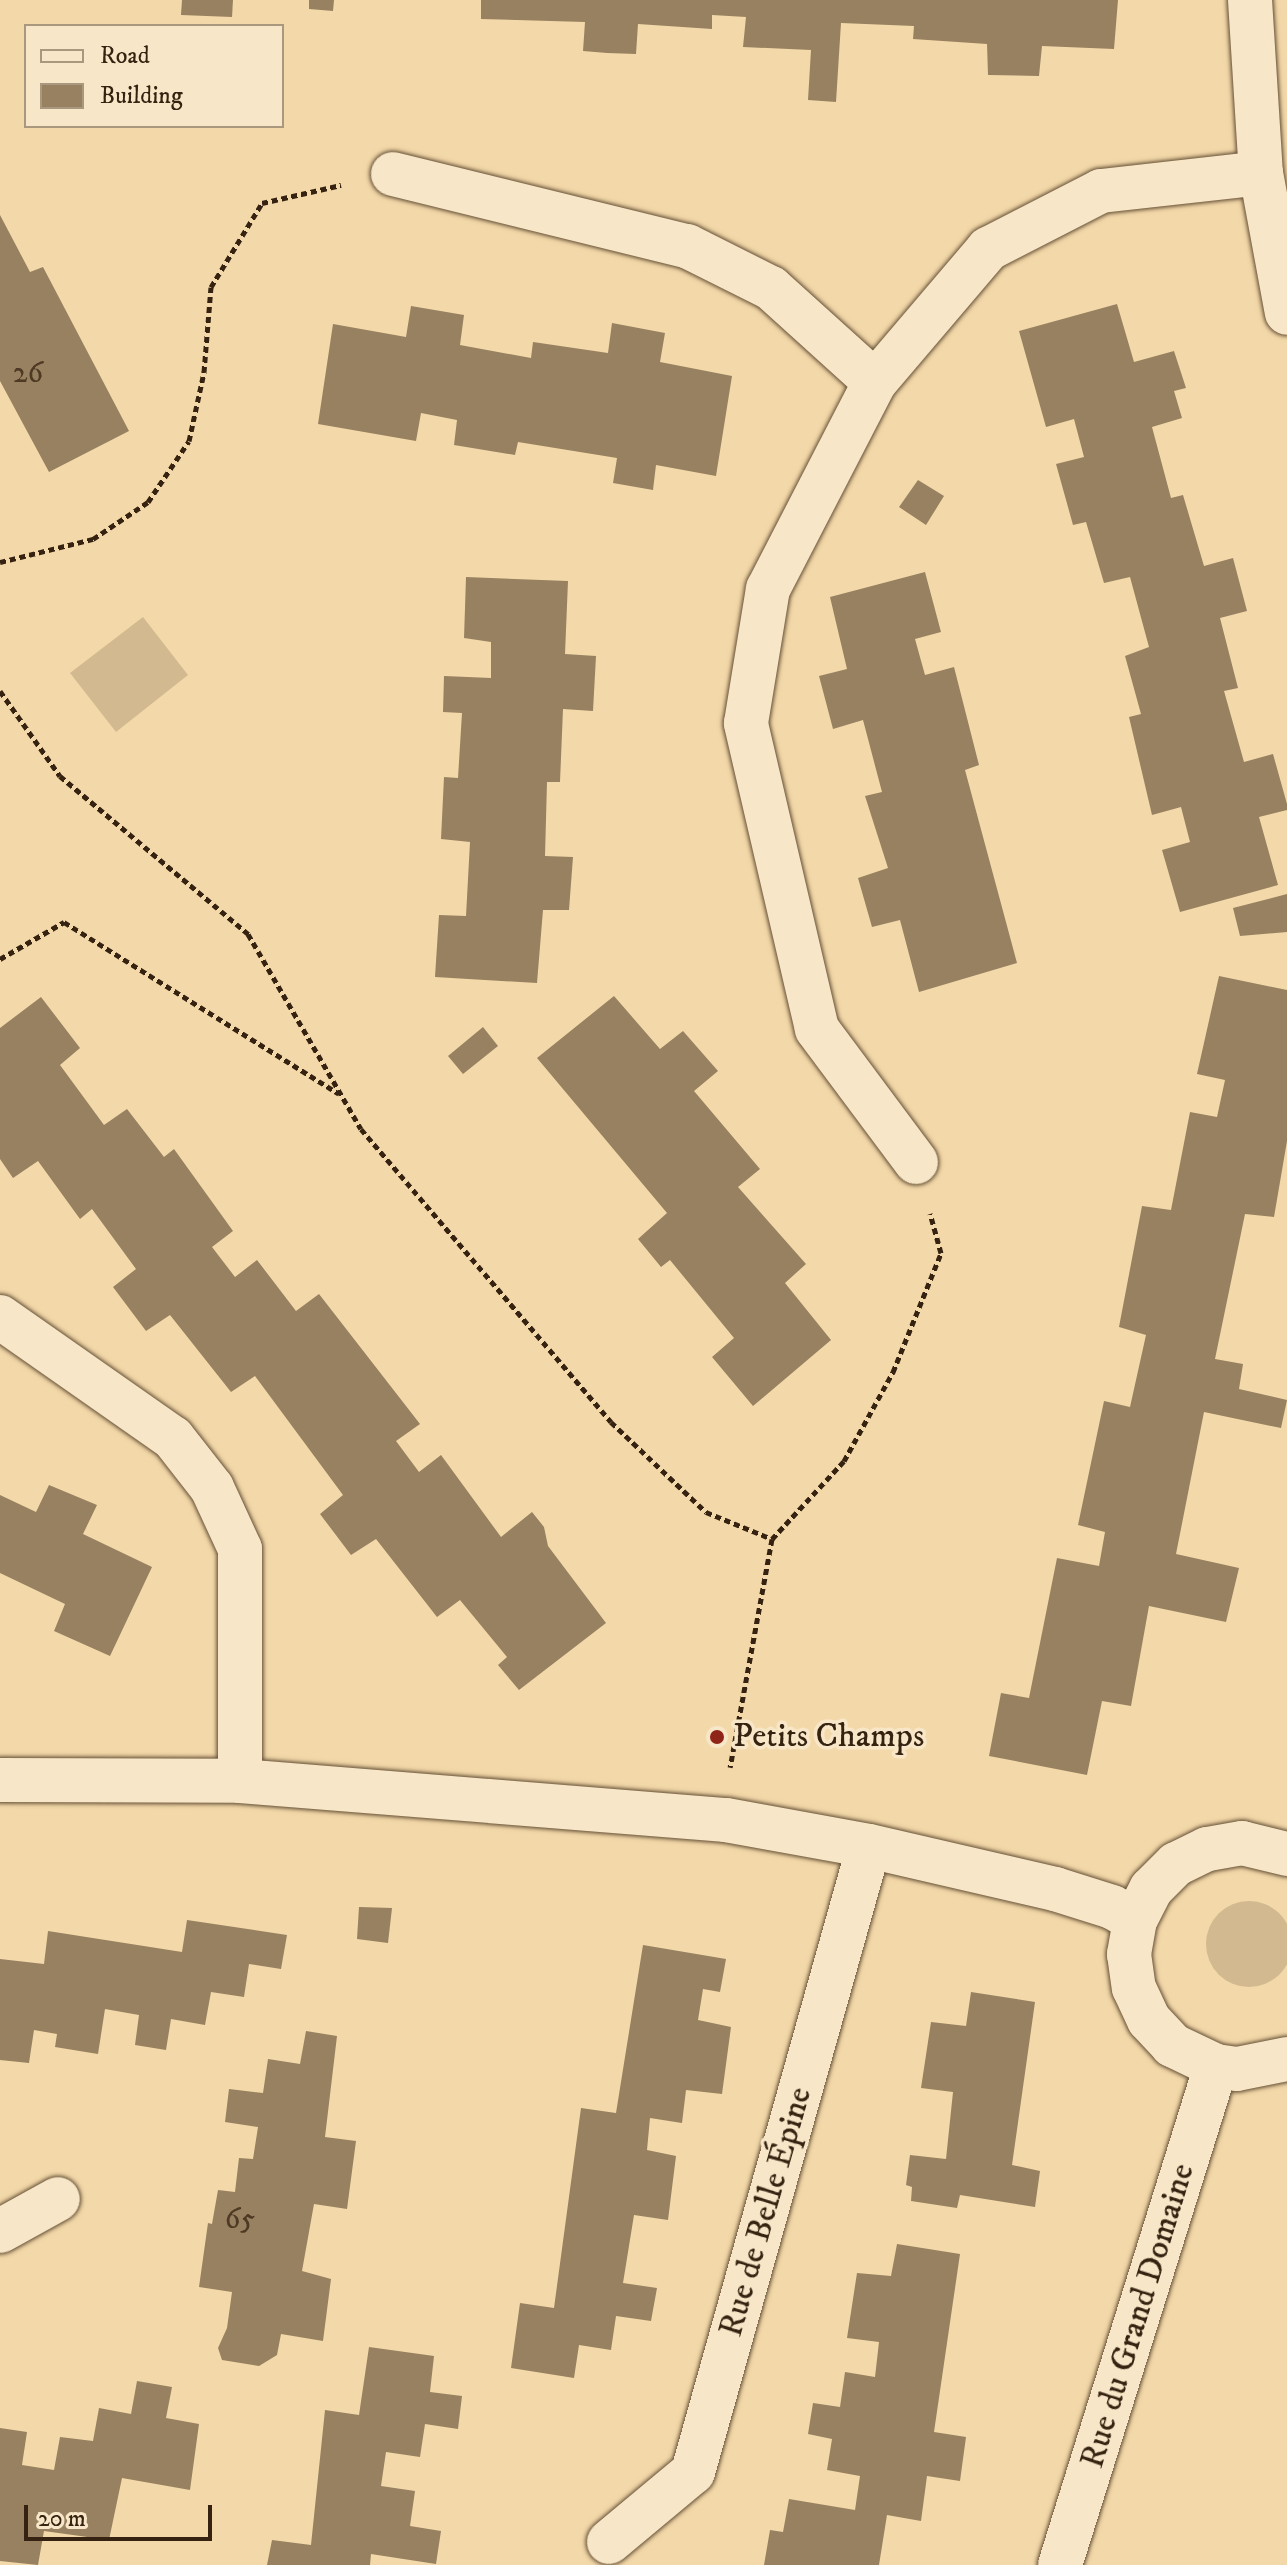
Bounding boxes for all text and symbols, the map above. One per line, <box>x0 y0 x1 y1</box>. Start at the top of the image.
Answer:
legend <box>24 24 284 128</box>
text: Road <box>100 41 150 71</box>
text: Building <box>100 81 183 111</box>
house number: 26 <box>13 356 43 392</box>
place label: Petits Champs <box>733 1717 924 1757</box>
marker: Petits Champs <box>708 1728 726 1746</box>
street label: Rue de Belle Épine <box>711 2083 821 2341</box>
street label: Rue du Grand Domaine <box>1072 2159 1204 2473</box>
house number: 65 <box>225 2202 255 2238</box>
scale bar <box>28 2489 216 2539</box>
text: 20 m <box>38 2504 86 2534</box>

